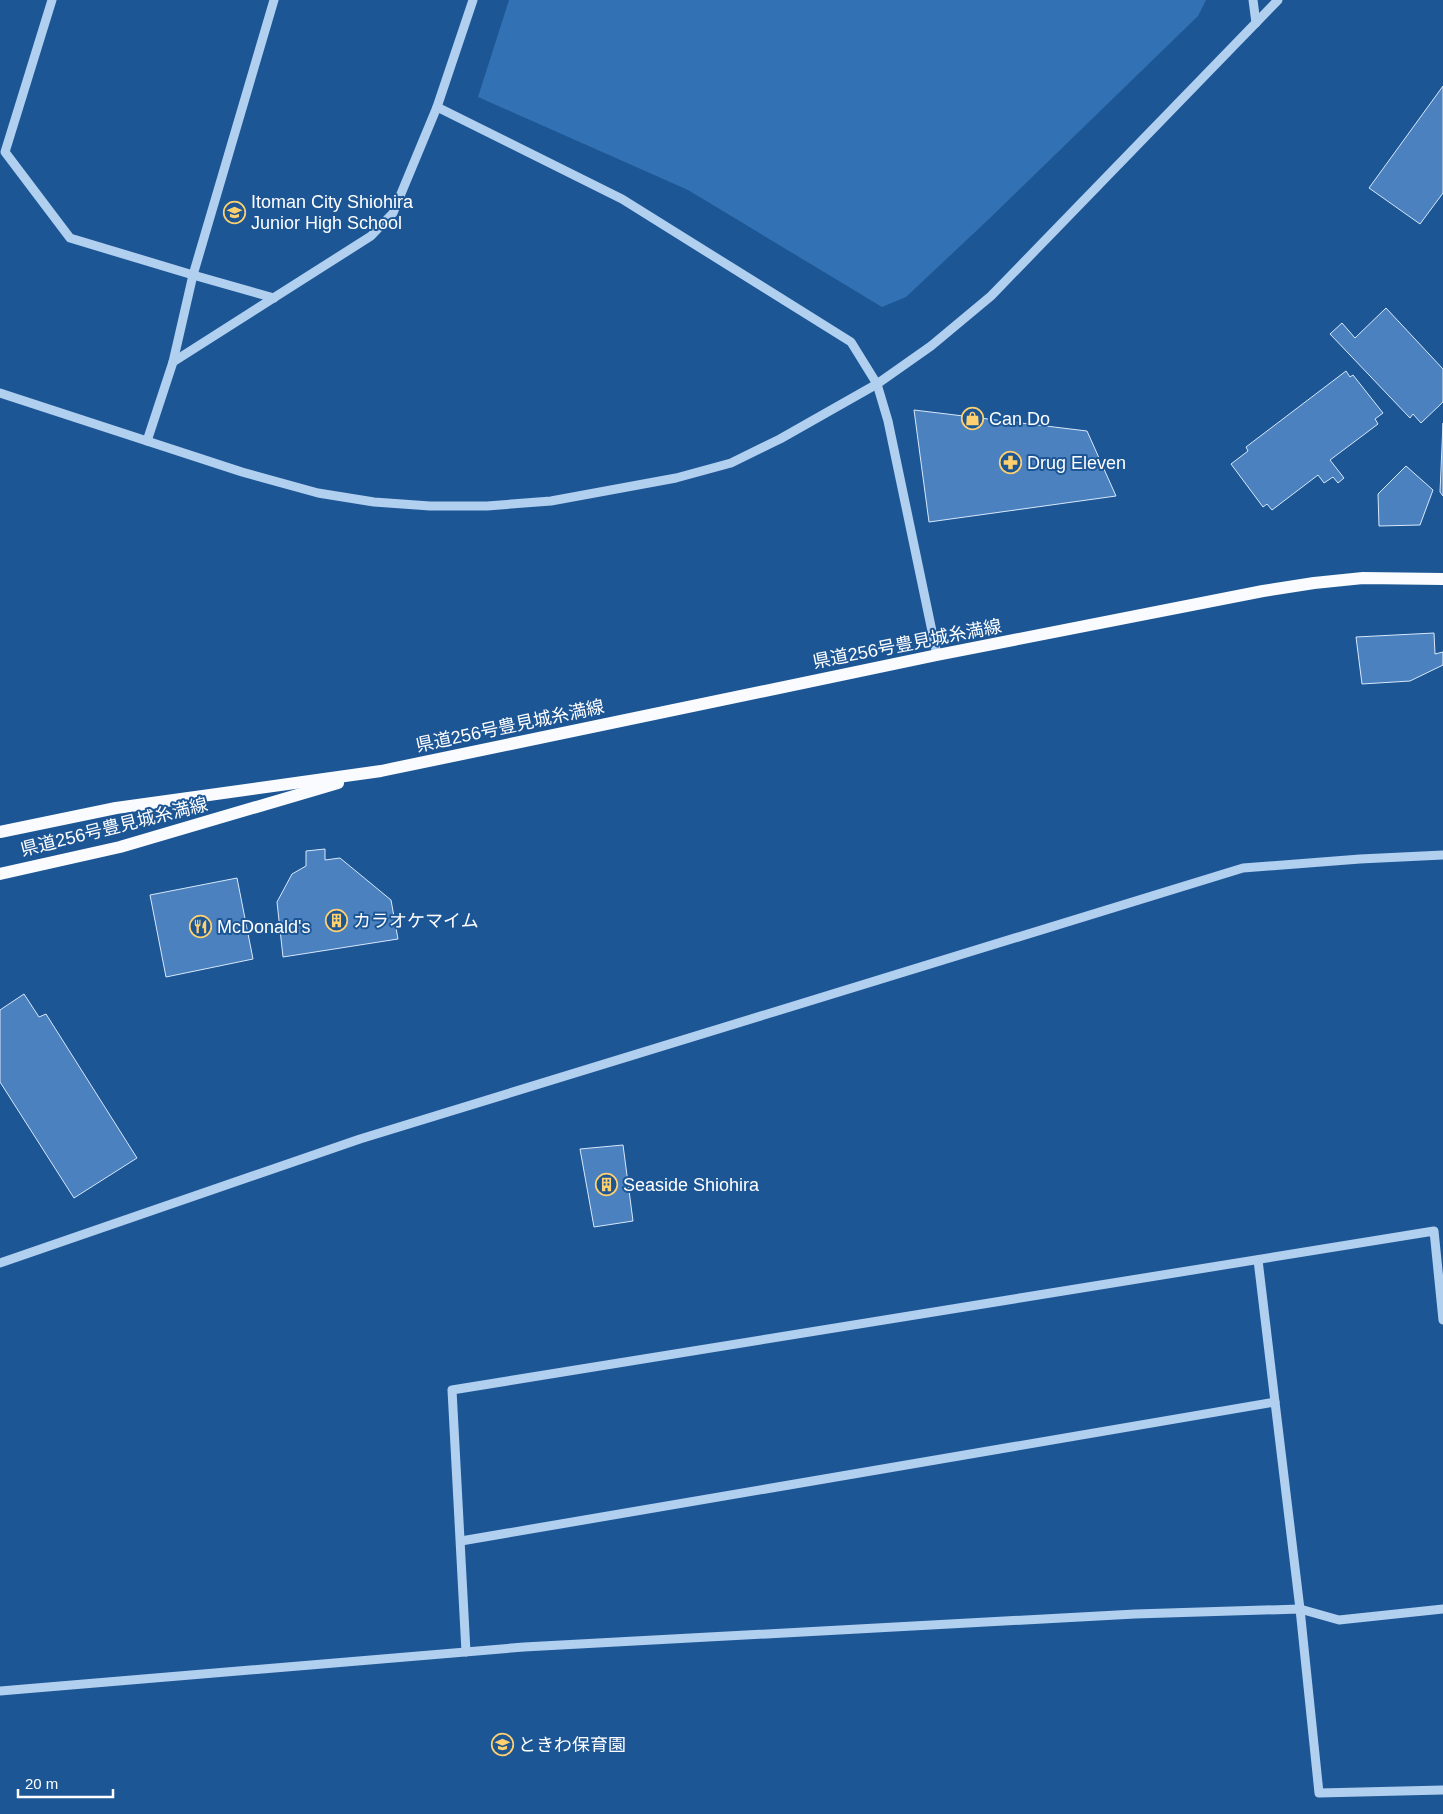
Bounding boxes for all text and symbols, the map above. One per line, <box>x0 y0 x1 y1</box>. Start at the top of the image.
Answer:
place label: Itoman City Shiohira Junior High School <box>251 192 414 233</box>
school or university icon: Itoman City Shiohira Junior High School <box>223 200 247 224</box>
shop icon: Can Do <box>961 407 985 431</box>
place label: Can Do <box>989 409 1050 429</box>
pharmacy icon: Drug Eleven <box>999 451 1023 475</box>
place label: Drug Eleven <box>1027 453 1126 473</box>
street label: 県道256号豊見城糸満線 <box>811 616 1003 672</box>
street label: 県道256号豊見城糸満線 <box>414 696 606 756</box>
street label: 県道256号豊見城糸満線 <box>18 794 210 860</box>
building icon: カラオケマイム <box>325 909 349 933</box>
place label: カラオケマイム <box>353 911 479 931</box>
restaurant icon: McDonald's <box>189 915 213 939</box>
place label: McDonald's <box>217 917 310 937</box>
building icon: Seaside Shiohira <box>595 1173 619 1197</box>
place label: Seaside Shiohira <box>623 1175 760 1195</box>
school or university icon: ときわ保育園 <box>490 1733 514 1757</box>
place label: ときわ保育園 <box>518 1735 626 1755</box>
scale bar <box>18 1766 112 1798</box>
text: 20 m <box>25 1775 58 1792</box>

